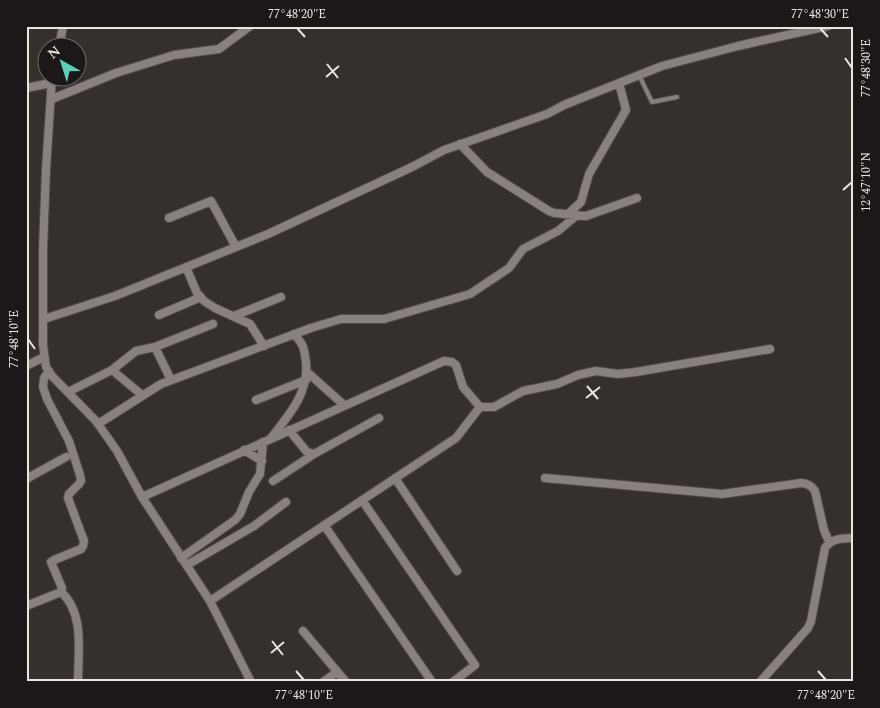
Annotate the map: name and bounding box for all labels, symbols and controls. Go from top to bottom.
text: 77°48'20"E [268,5,326,24]
text: 77°48'30"E [791,5,849,24]
north arrow [38,38,88,88]
text: 77°48'30"E [857,39,876,97]
text: N [43,41,65,64]
text: 12°47'10"N [857,152,876,212]
text: 77°48'10"E [5,310,24,368]
text: 77°48'10"E [275,686,333,705]
text: 77°48'20"E [797,686,855,705]

